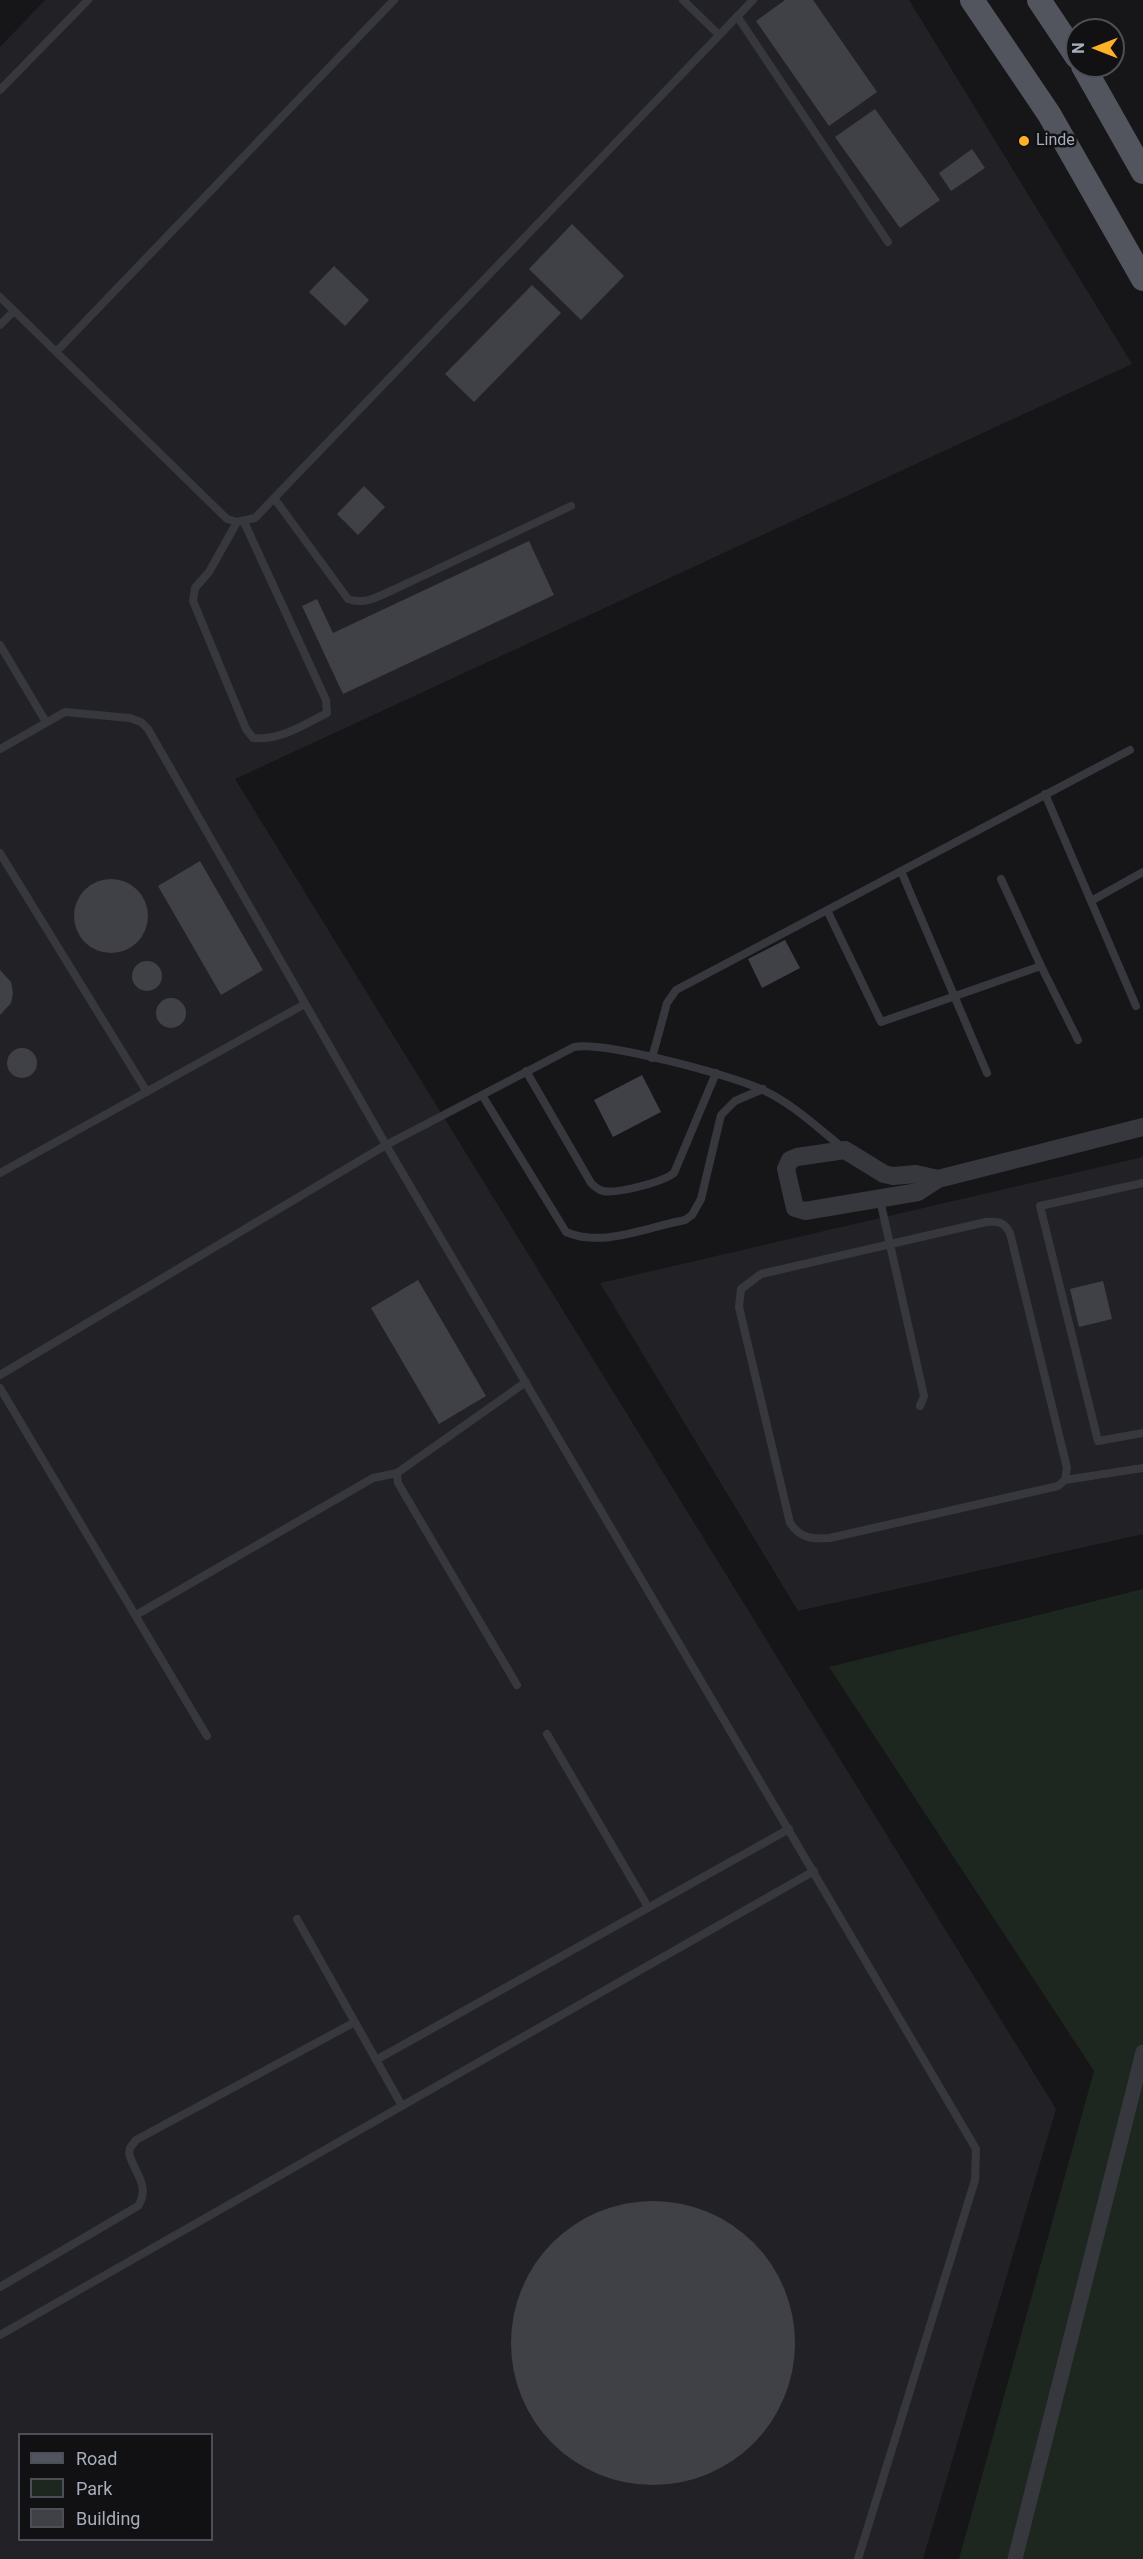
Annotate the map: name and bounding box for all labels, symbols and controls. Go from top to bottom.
north arrow [1065,18,1125,78]
text: N [1069,42,1088,54]
place label: Linde [1036,131,1075,151]
marker: Linde [1017,134,1031,148]
legend [18,2433,213,2541]
text: Road [76,2448,117,2469]
text: Park [76,2478,112,2499]
text: Building [76,2508,140,2529]

